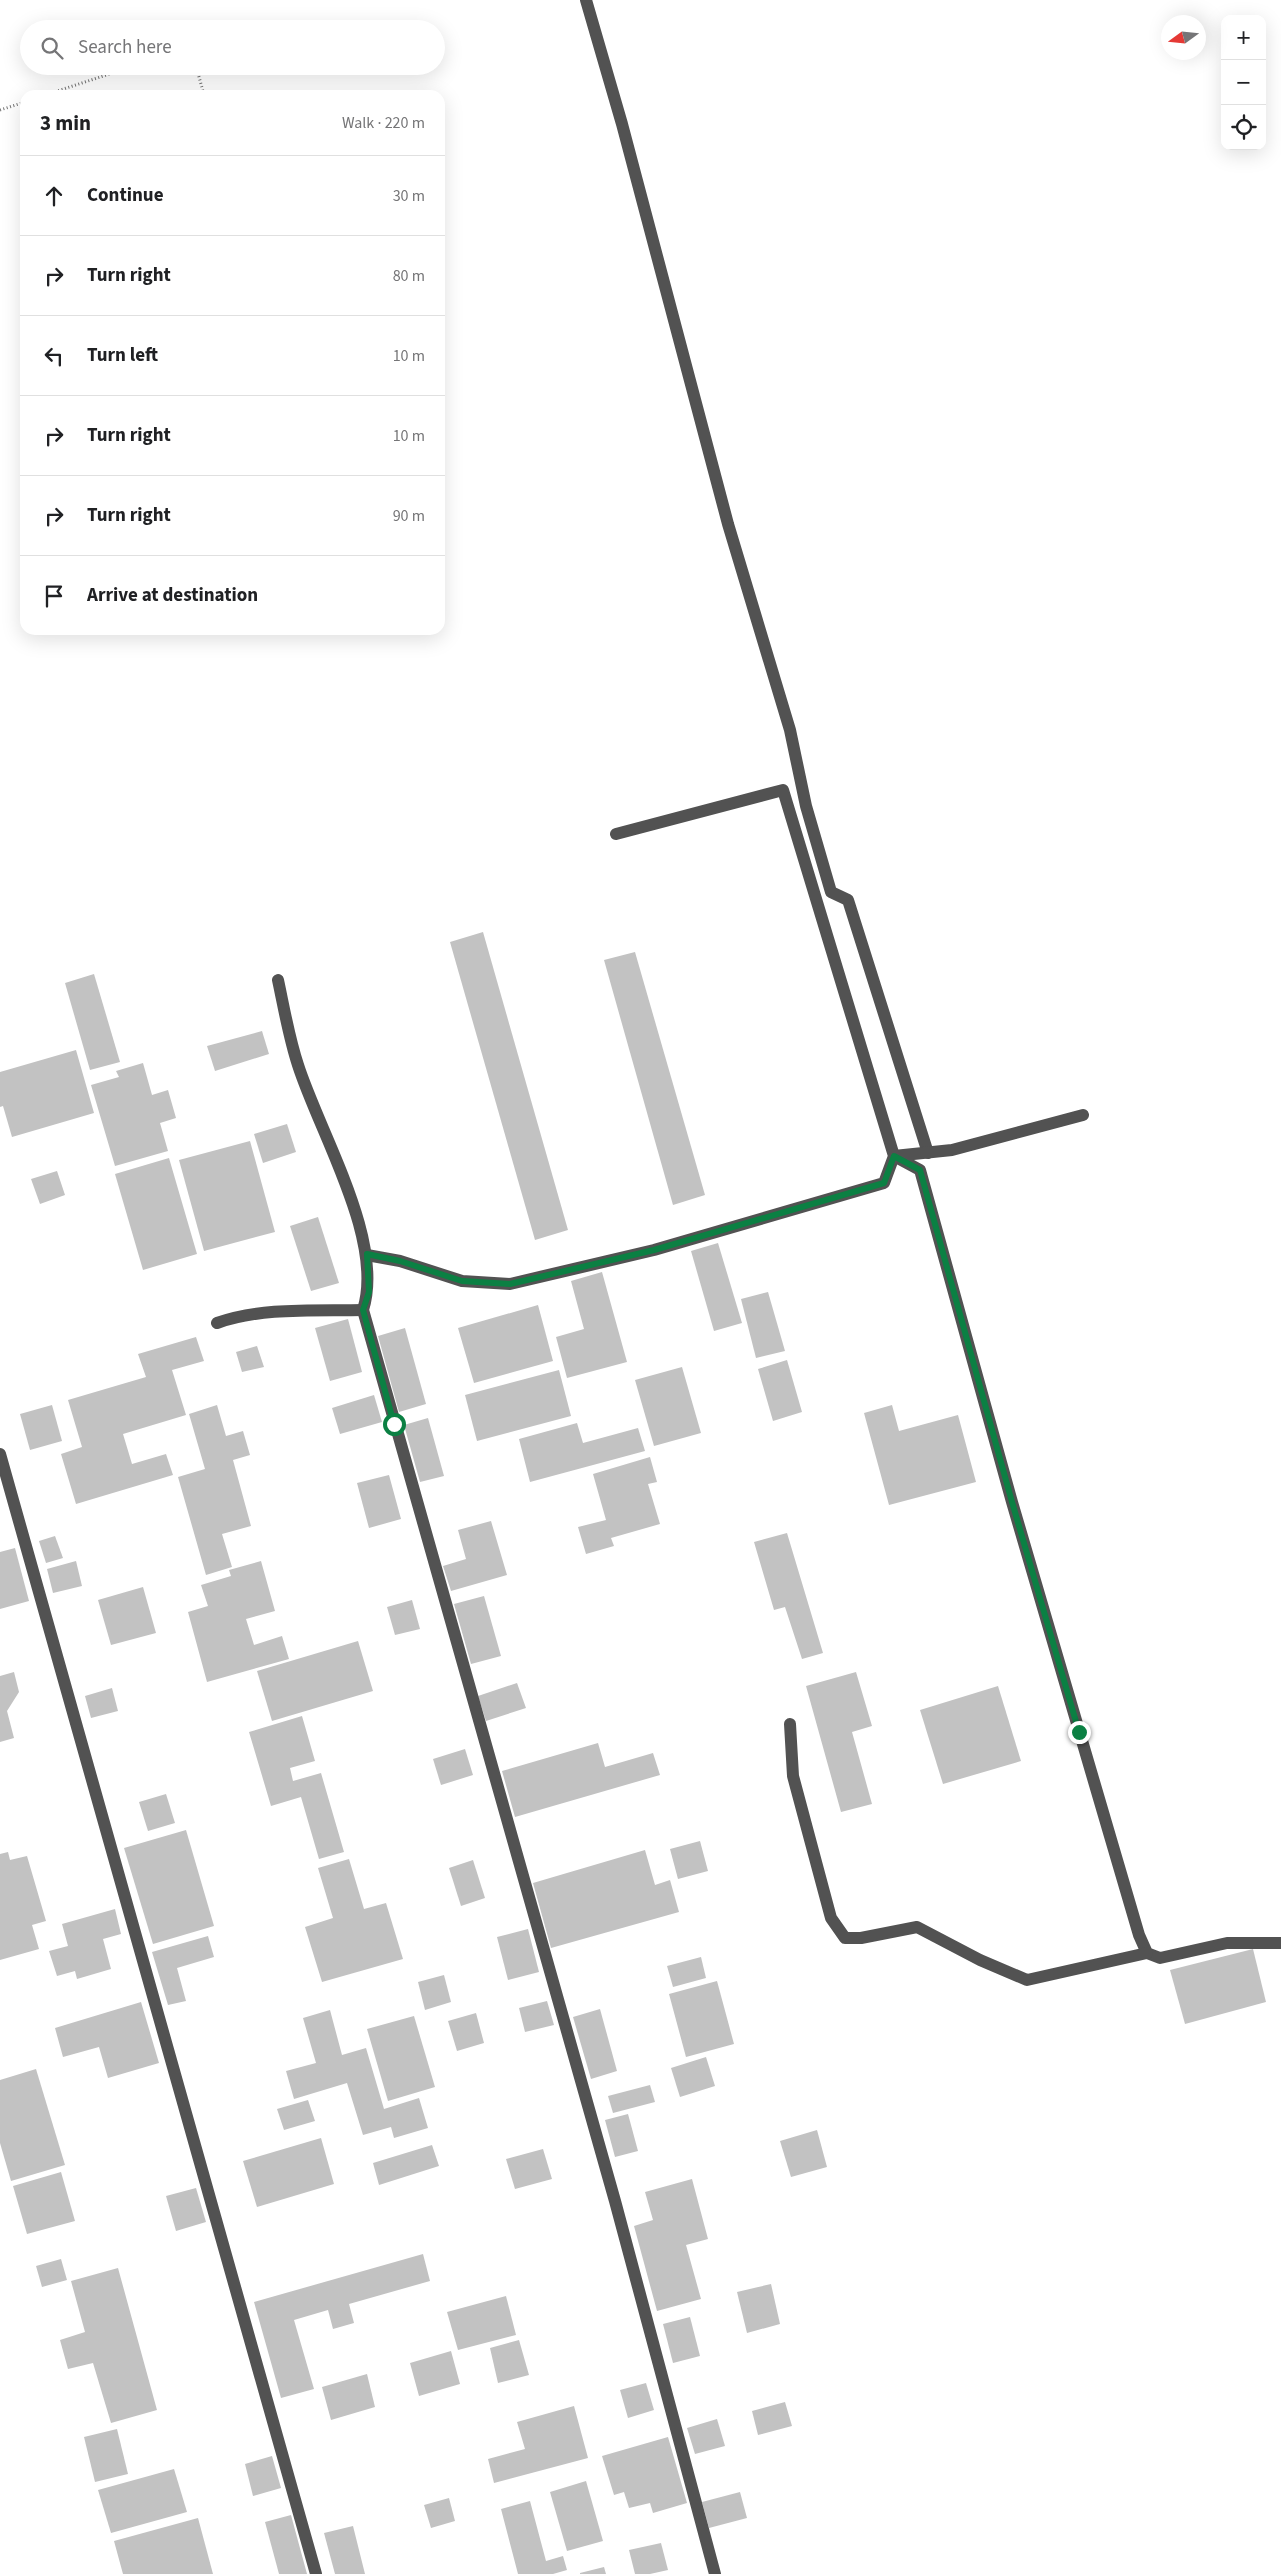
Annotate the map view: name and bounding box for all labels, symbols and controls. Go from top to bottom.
north arrow [1161,15,1206,60]
map controls [1221,15,1266,150]
button: + [1221,15,1266,60]
search box [20,20,445,75]
icon: search [38,34,66,62]
text: Search here [78,34,172,61]
button: − [1221,60,1266,105]
button: locate [1221,105,1266,150]
text: 3 min [40,108,91,138]
text: Walk · 220 m [342,112,425,134]
icon: ahead [40,182,68,210]
text: Continue [87,182,164,209]
text: 30 m [393,185,425,207]
icon: right [40,262,68,290]
text: Turn right [87,262,171,289]
text: 80 m [393,265,425,287]
icon: left [40,342,68,370]
text: Turn left [87,342,158,369]
text: 10 m [393,345,425,367]
icon: right [40,422,68,450]
text: Turn right [87,422,171,449]
text: 10 m [393,425,425,447]
icon: right [40,502,68,530]
text: Turn right [87,502,171,529]
text: 90 m [393,505,425,527]
icon: arrive [40,582,68,610]
text: Arrive at destination [87,582,258,609]
route start [383,1413,406,1436]
route end [1068,1721,1091,1744]

